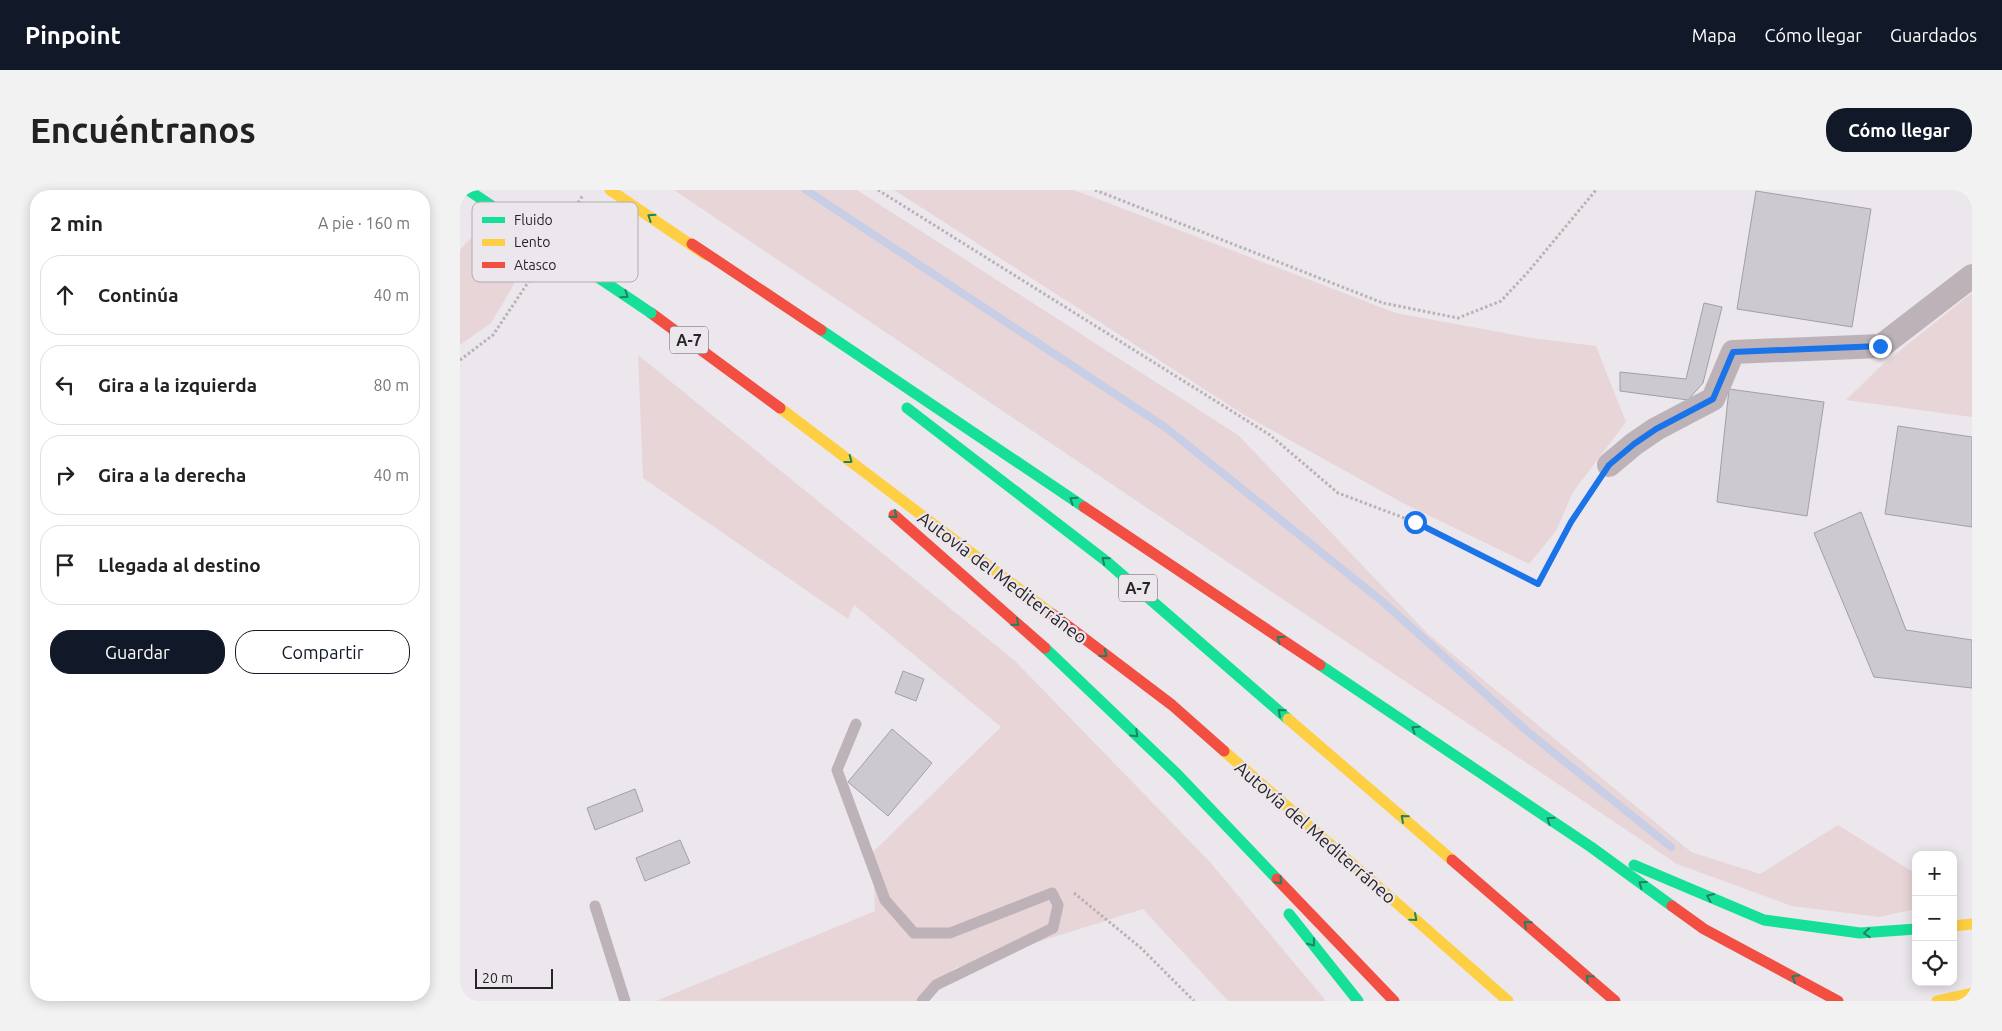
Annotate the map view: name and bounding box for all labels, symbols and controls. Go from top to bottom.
text: Pinpoint [25,22,121,49]
text: Mapa [1692,25,1737,45]
text: Cómo llegar [1765,25,1862,45]
text: Guardados [1890,25,1977,45]
button: Cómo llegar [1826,108,1972,152]
text: Encuéntranos [30,110,256,150]
legend [472,202,638,282]
text: 2 min [50,211,103,235]
text: Fluido [514,212,553,228]
text: A pie · 160 m [318,214,410,232]
one-way arrow [647,214,657,223]
text: Lento [514,234,551,250]
text: Atasco [514,257,557,273]
icon: ahead [51,281,79,309]
text: Continúa [98,284,179,306]
text: 40 m [373,286,409,304]
one-way arrow [619,289,628,299]
road number: A-7 [670,326,708,354]
route end [1869,335,1892,358]
icon: left [51,371,79,399]
text: Gira a la izquierda [98,374,257,396]
text: 80 m [373,376,409,394]
one-way arrow [843,455,852,463]
icon: right [51,461,79,489]
text: Gira a la derecha [98,464,246,486]
text: 40 m [373,466,409,484]
one-way arrow [1069,496,1078,506]
street label: Autovía del Mediterráneo [915,507,1091,647]
one-way arrow [889,510,898,519]
route start [1404,511,1427,534]
icon: arrive [51,551,79,579]
text: Llegada al destino [98,554,261,576]
one-way arrow [1102,558,1111,566]
road number: A-7 [1119,574,1157,602]
one-way arrow [1011,617,1020,626]
button: Guardar [50,630,225,674]
button: Compartir [235,630,410,674]
one-way arrow [1277,636,1286,645]
one-way arrow [1098,648,1107,656]
one-way arrow [1278,709,1287,717]
one-way arrow [1412,726,1421,735]
one-way arrow [1129,728,1138,737]
street label: Autovía del Mediterráneo [1232,757,1400,907]
one-way arrow [1401,815,1410,824]
one-way arrow [1547,817,1556,826]
map controls [1912,851,1957,986]
button: + [1912,851,1957,896]
one-way arrow [1273,875,1282,884]
one-way arrow [1638,881,1648,890]
one-way arrow [1706,893,1715,903]
button: − [1912,896,1957,941]
one-way arrow [1408,912,1417,921]
one-way arrow [1524,921,1533,930]
one-way arrow [1863,927,1871,938]
one-way arrow [1306,937,1315,947]
button: locate [1912,941,1957,986]
scale bar [475,966,552,989]
text: 20 m [482,970,513,986]
one-way arrow [1791,974,1800,984]
one-way arrow [1586,975,1595,984]

